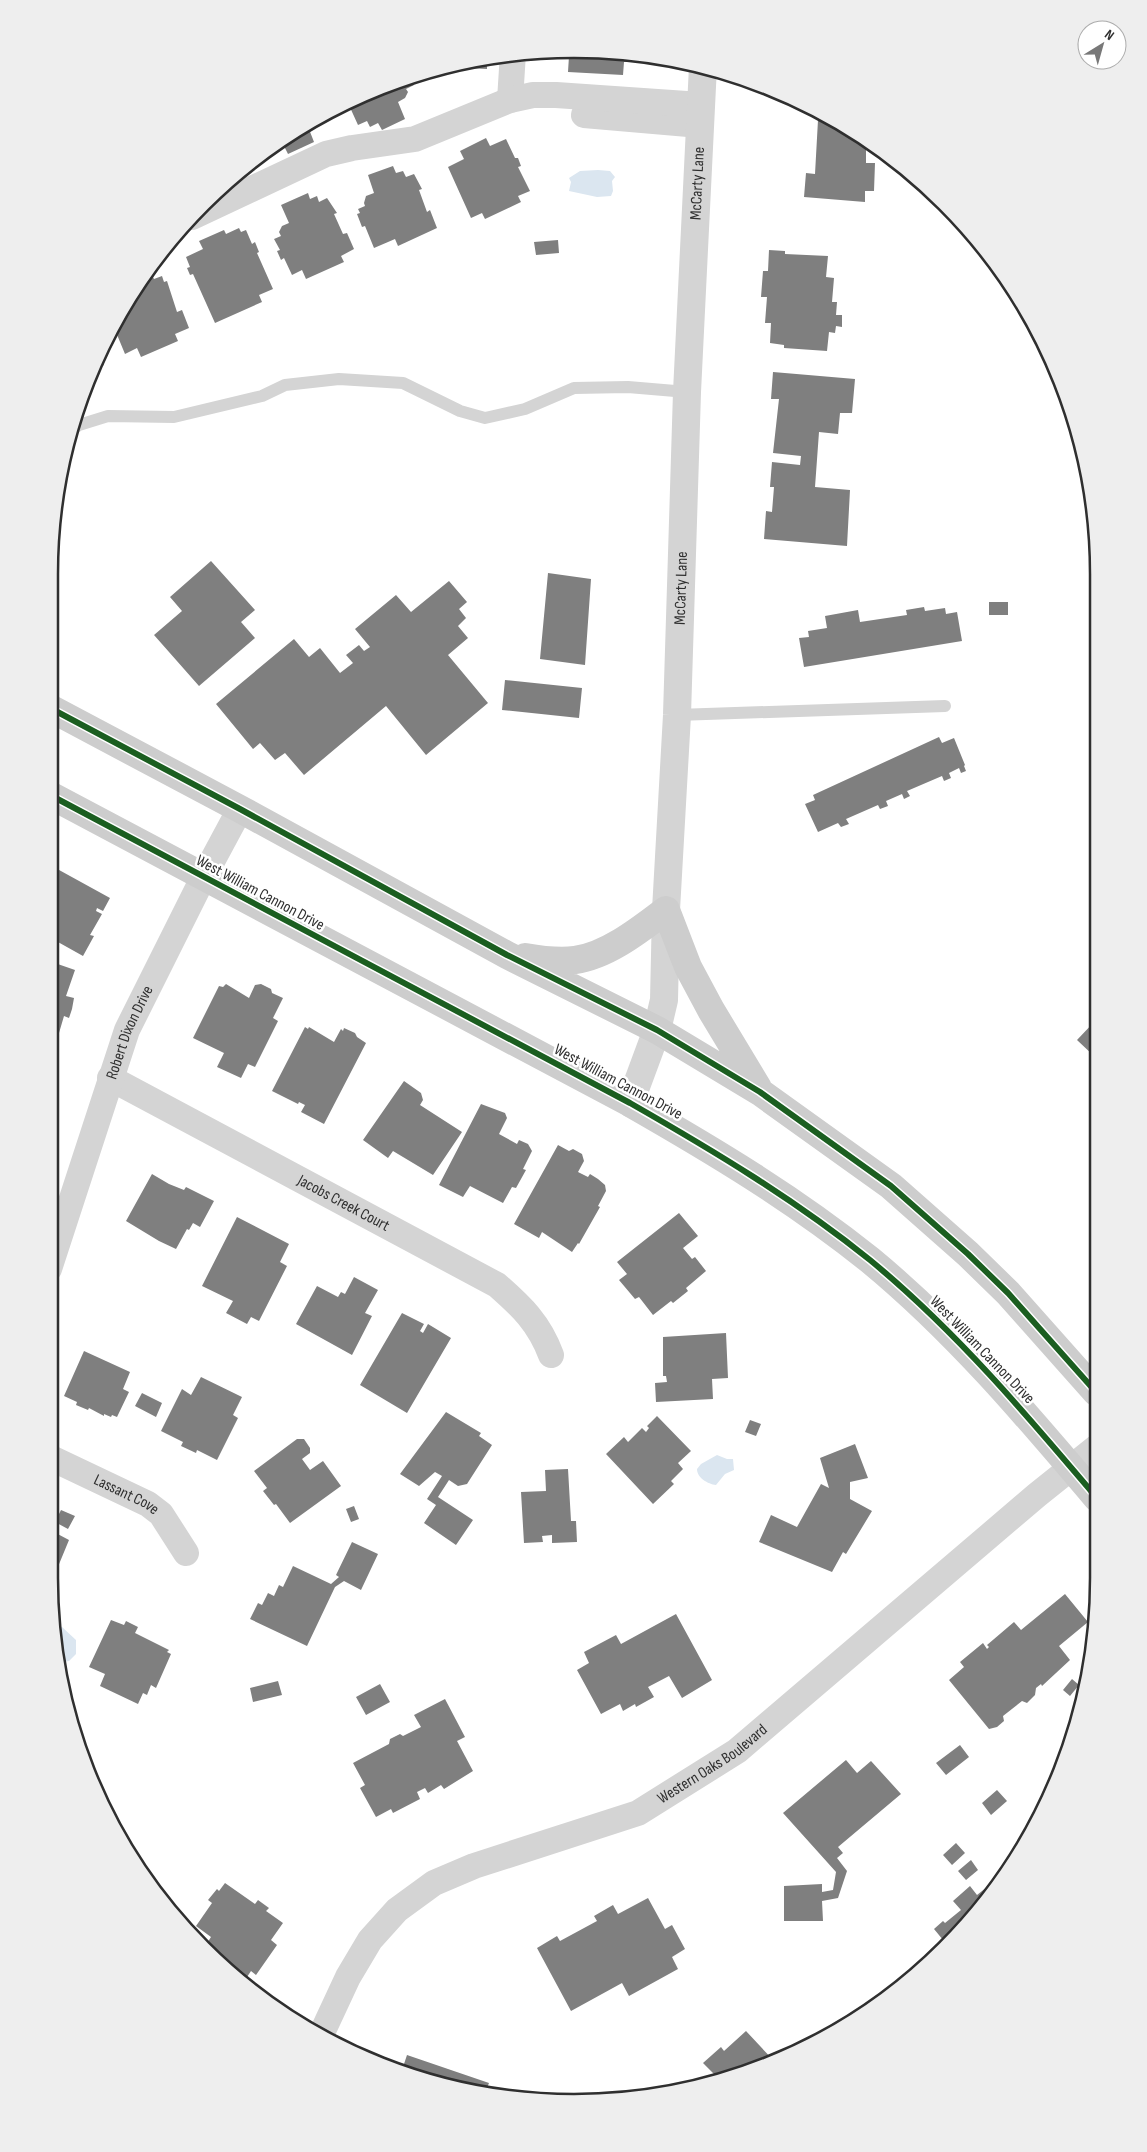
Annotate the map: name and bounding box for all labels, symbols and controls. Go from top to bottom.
north arrow [1077,20,1127,70]
text: N [1101,26,1118,44]
street label: McCarty Lane [686,146,709,221]
street label: McCarty Lane [670,551,692,625]
street label: West William Cannon Drive [193,851,327,935]
street label: Robert Dixon Drive [102,982,157,1082]
street label: West William Cannon Drive [551,1040,685,1124]
street label: Jacobs Creek Court [294,1170,393,1235]
street label: West William Cannon Drive [926,1292,1038,1408]
street label: Lassant Cove [91,1470,163,1519]
street label: Western Oaks Boulevard [654,1720,771,1808]

